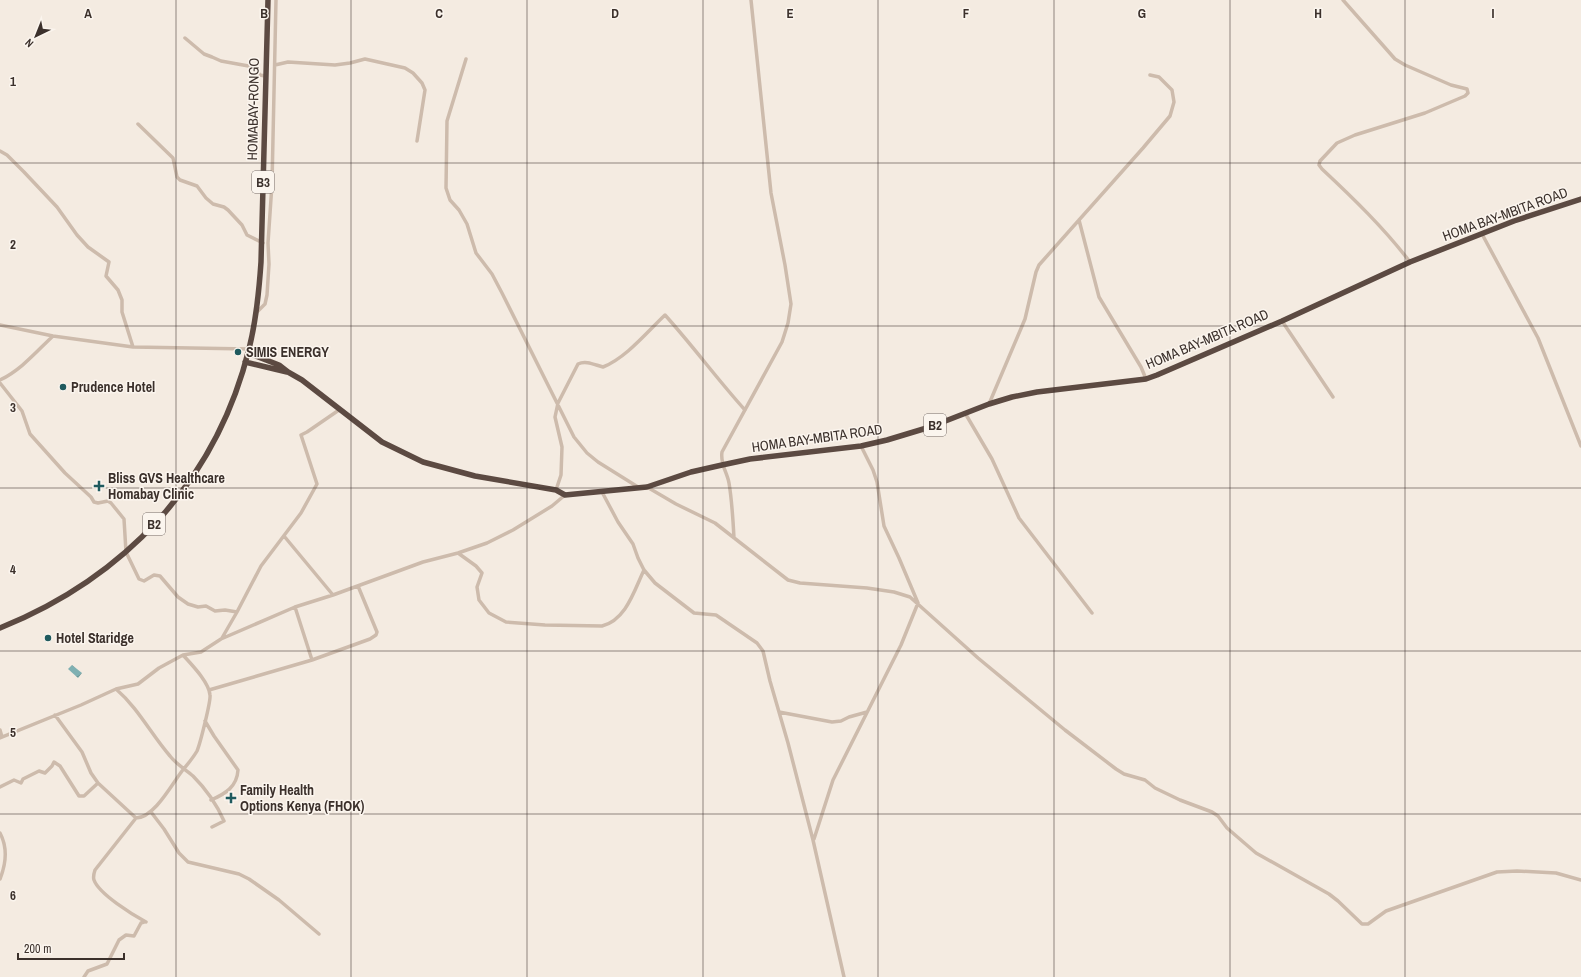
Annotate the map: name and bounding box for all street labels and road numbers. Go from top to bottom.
street label: HOMABAY-RONGO [243,57,263,161]
road number: B3 [252,171,274,193]
street label: HOMA BAY-MBITA ROAD [1440,183,1570,245]
street label: HOMA BAY-MBITA ROAD [1143,305,1271,373]
road number: B2 [924,414,946,436]
street label: HOMA BAY-MBITA ROAD [750,420,884,456]
road number: B2 [143,513,165,535]

